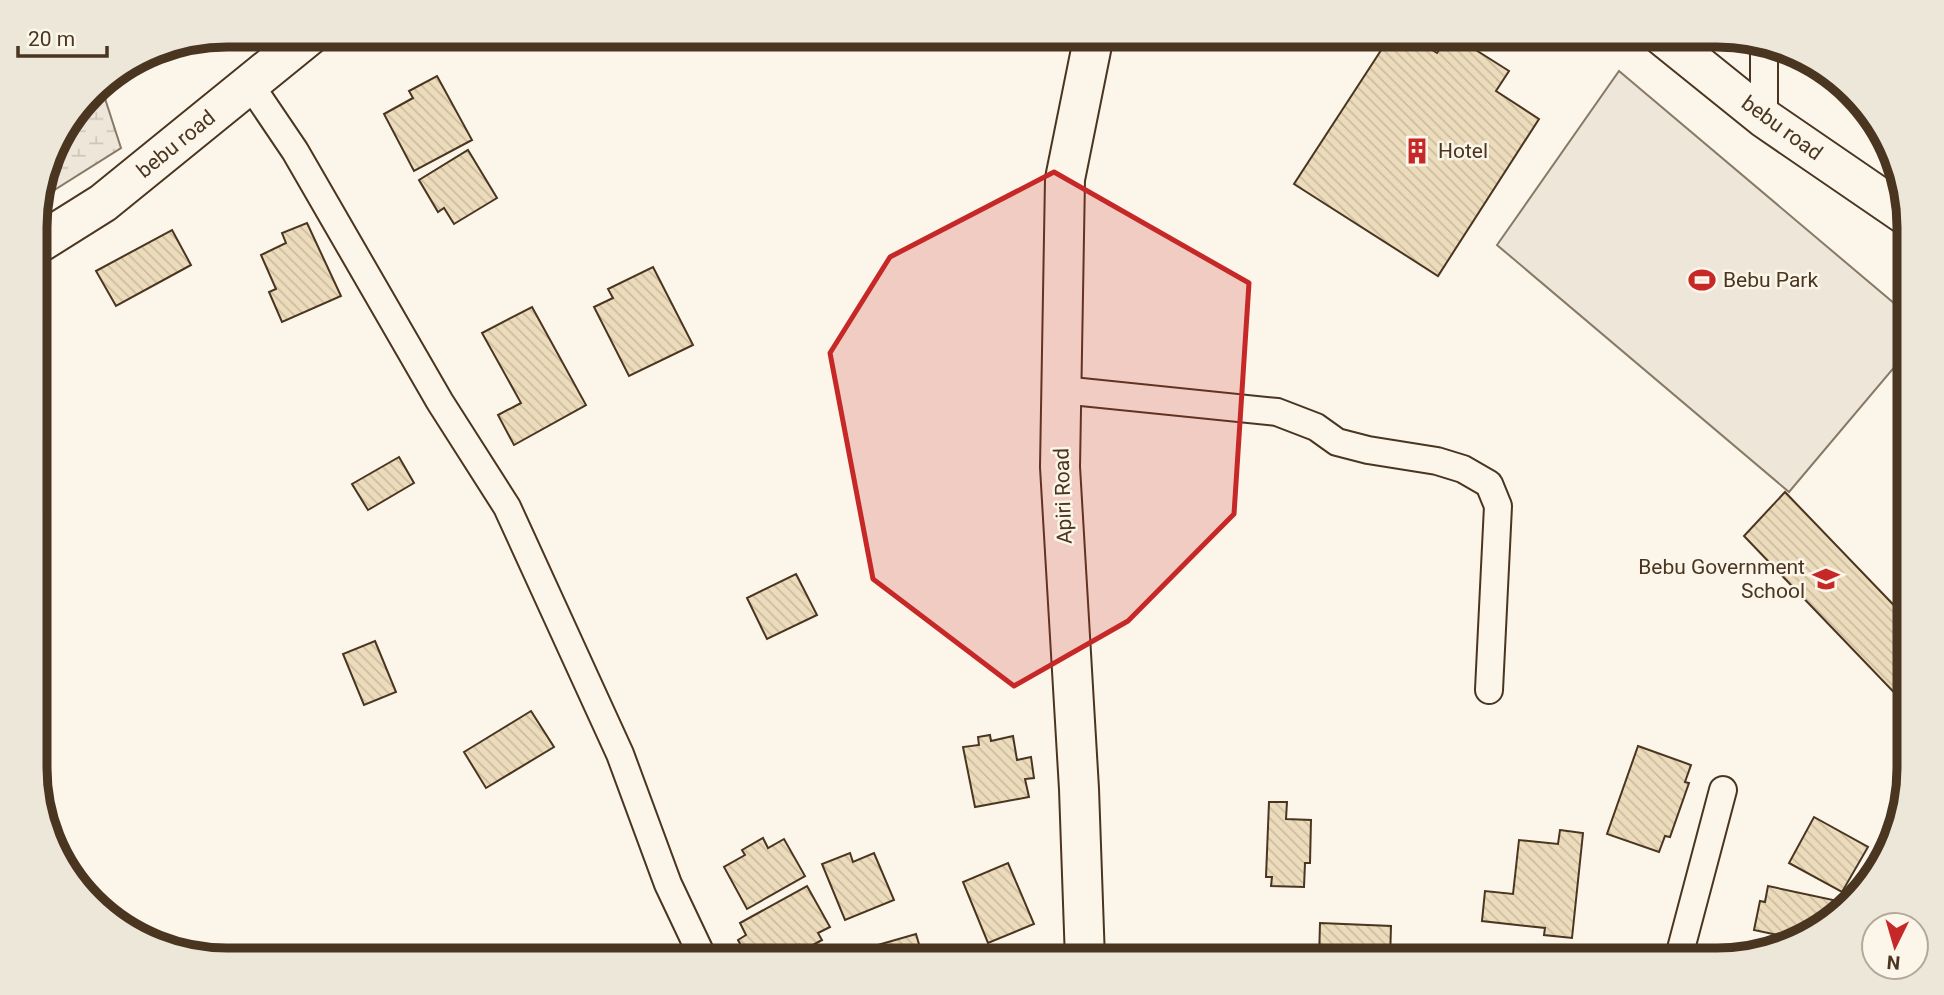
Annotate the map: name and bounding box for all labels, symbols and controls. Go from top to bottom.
scale bar [18,14,107,58]
text: 20 m [28,27,75,51]
street label: bebu road [1737,91,1827,165]
street label: bebu road [132,105,220,183]
building icon: Hotel [1402,136,1432,166]
place label: Hotel [1438,139,1488,163]
sports icon: Bebu Park [1687,265,1717,295]
place label: Bebu Park [1723,268,1818,292]
street label: Apiri Road [1049,448,1077,544]
place label: Bebu Government School [1638,555,1805,603]
school or university icon: Bebu Government School [1811,564,1841,594]
north arrow [1860,911,1930,981]
text: N [1886,950,1901,974]

